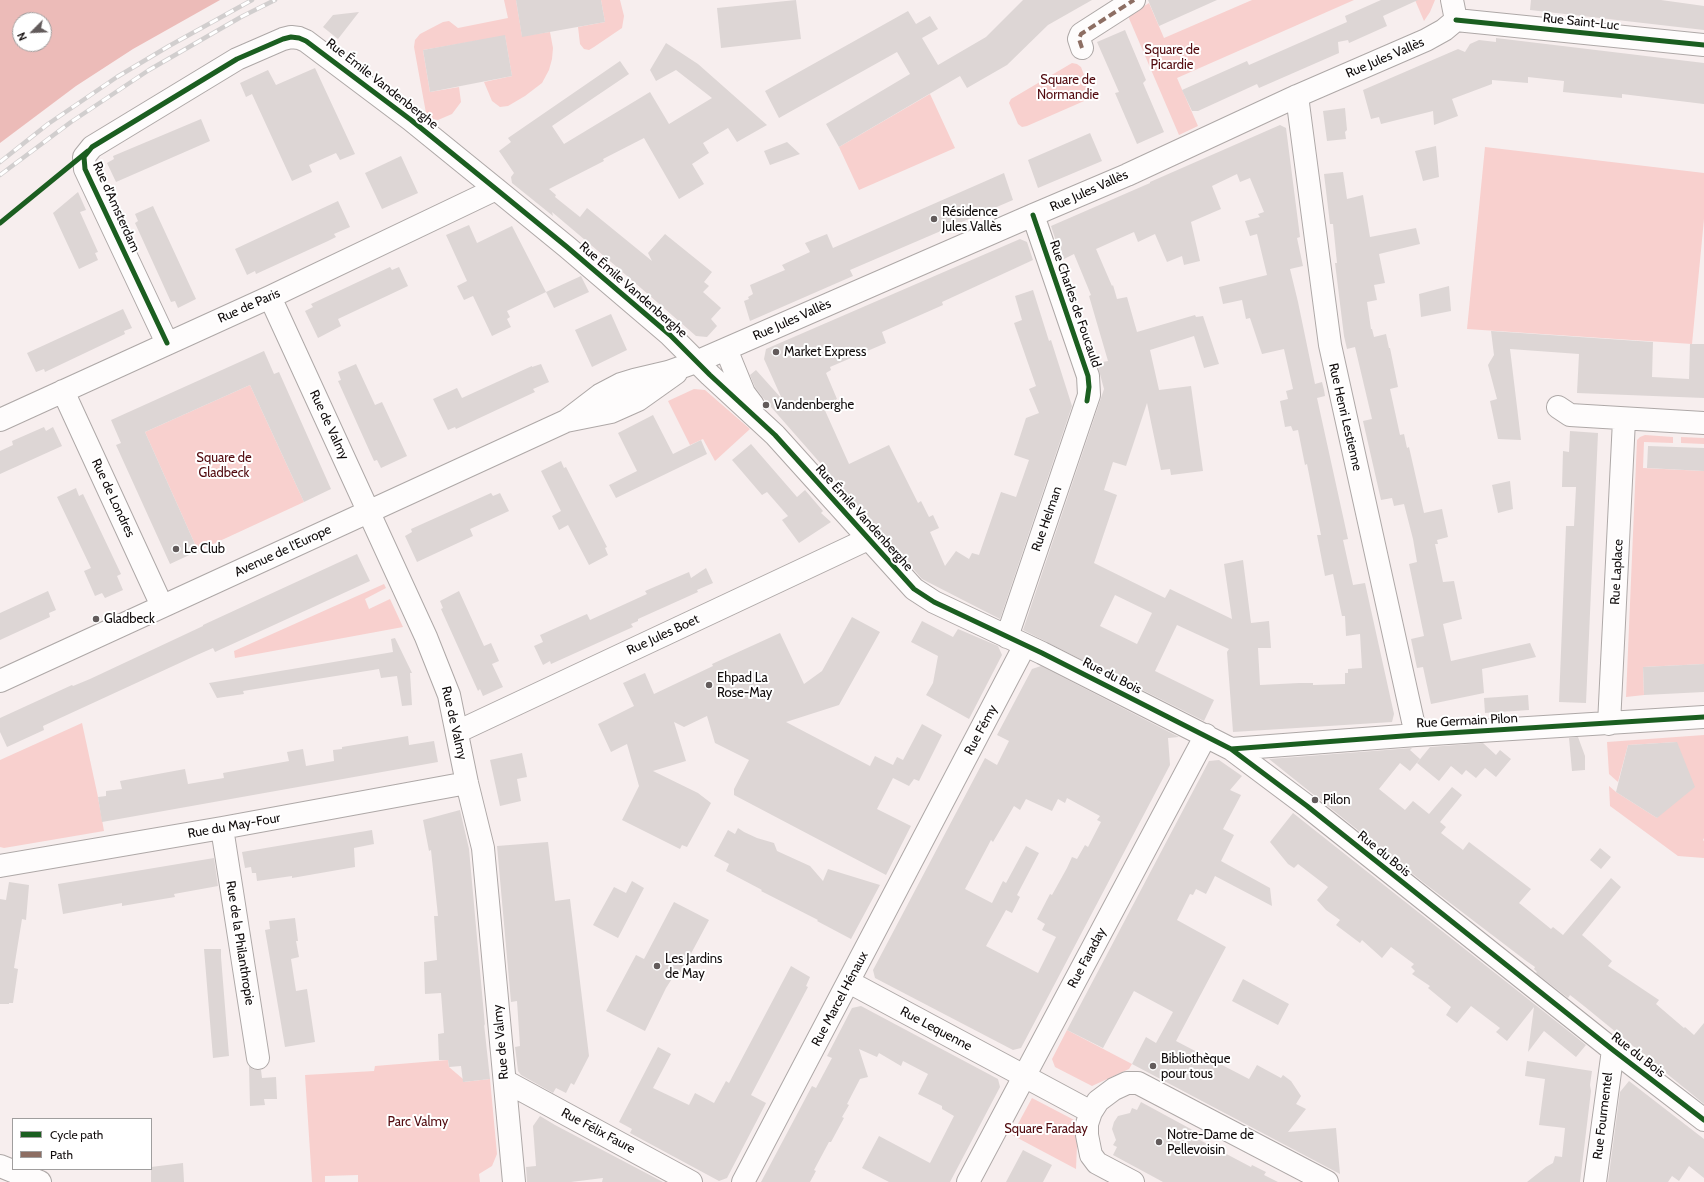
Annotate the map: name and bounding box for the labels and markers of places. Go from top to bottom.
place label: Résidence Jules Vallès [942,204,1002,235]
marker: Résidence Jules Vallès [929,214,939,224]
place label: Market Express [784,344,866,360]
marker: Market Express [771,347,781,357]
place label: Vandenberghe [774,397,854,413]
marker: Vandenberghe [761,400,771,410]
place label: Le Club [184,541,225,557]
marker: Le Club [171,544,181,554]
place label: Gladbeck [104,611,155,627]
marker: Gladbeck [91,614,101,624]
place label: Ehpad La Rose-May [717,670,772,701]
marker: Ehpad La Rose-May [704,680,714,690]
place label: Pilon [1323,792,1351,808]
marker: Pilon [1310,795,1320,805]
place label: Les Jardins de May [665,951,722,982]
marker: Les Jardins de May [652,961,662,971]
place label: Bibliothèque pour tous [1161,1051,1230,1082]
marker: Bibliothèque pour tous [1148,1061,1158,1071]
place label: Notre-Dame de Pellevoisin [1167,1127,1254,1158]
marker: Notre-Dame de Pellevoisin [1154,1137,1164,1147]

